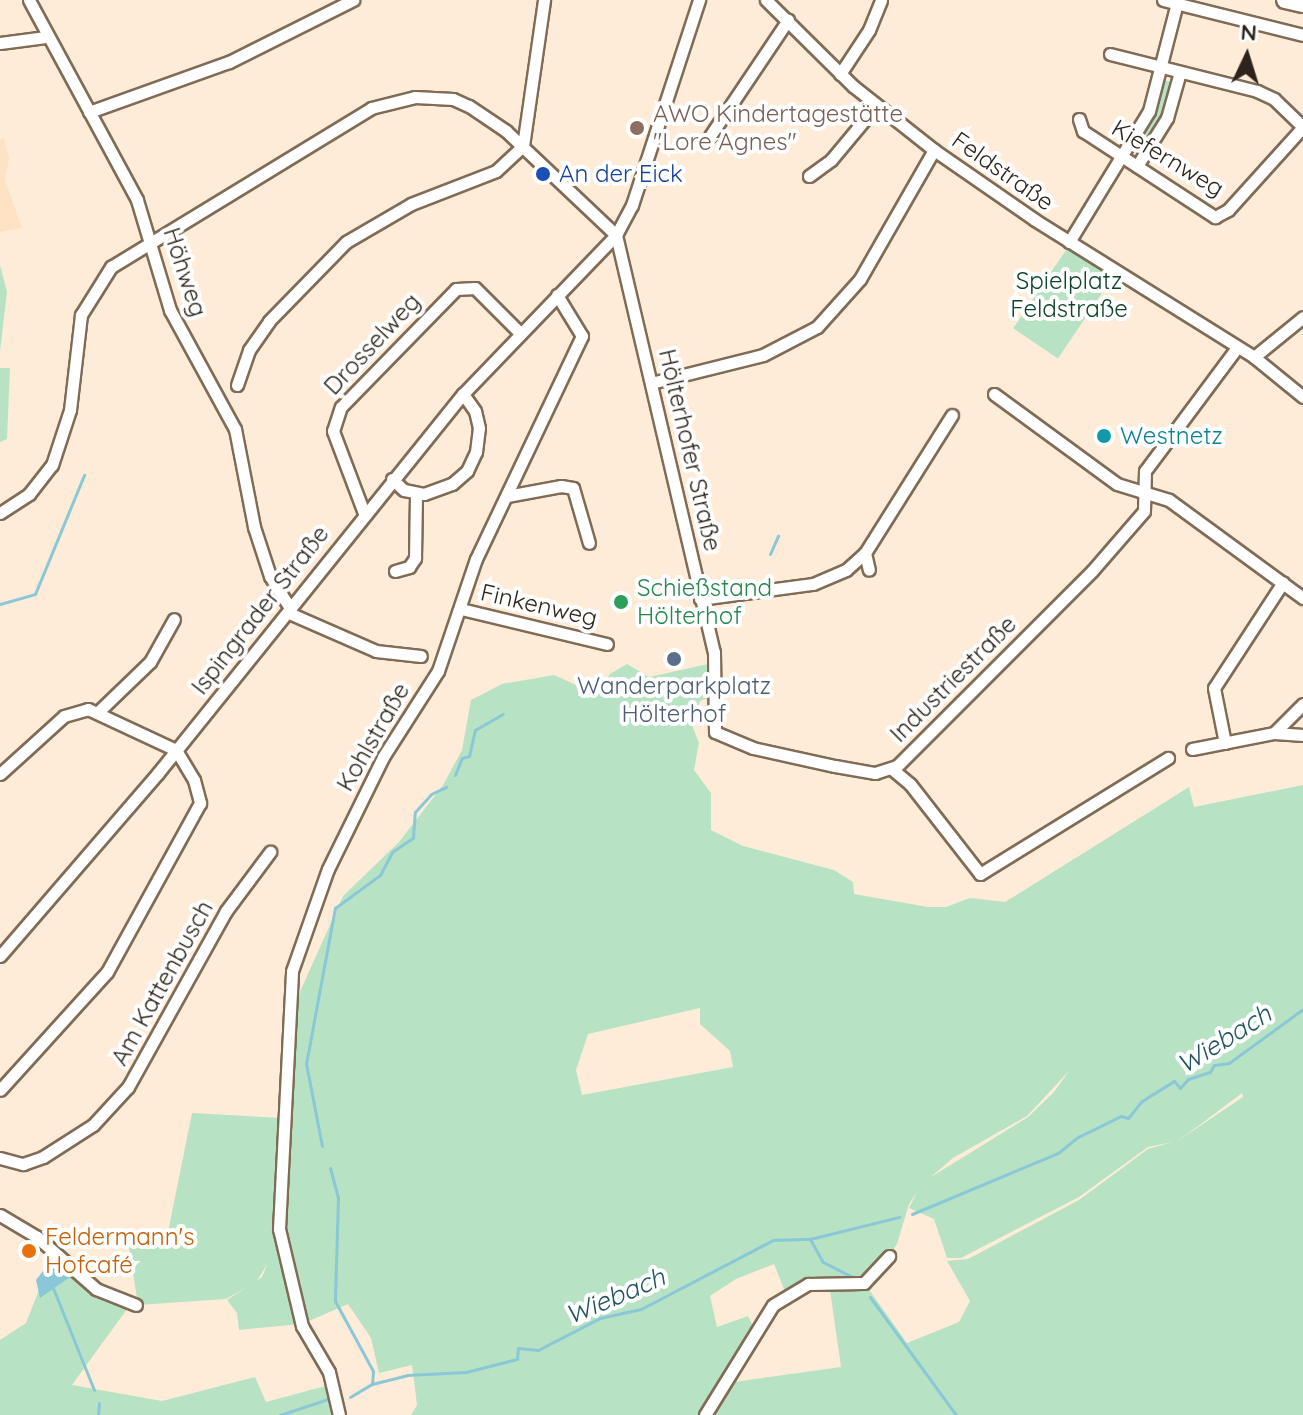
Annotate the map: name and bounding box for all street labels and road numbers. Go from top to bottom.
street label: Kiefernweg [1107,113,1229,203]
street label: Feldstraße [947,125,1059,217]
street label: Höhweg [157,224,213,320]
street label: Drosselweg [318,287,426,401]
street label: Hölterhofer Straße [653,346,727,554]
street label: Ispingrader Straße [185,520,335,700]
street label: Finkenweg [478,578,600,632]
street label: Industriestraße [884,610,1022,748]
street label: Kohlstraße [330,678,416,796]
street label: Am Kattenbusch [105,896,219,1070]

